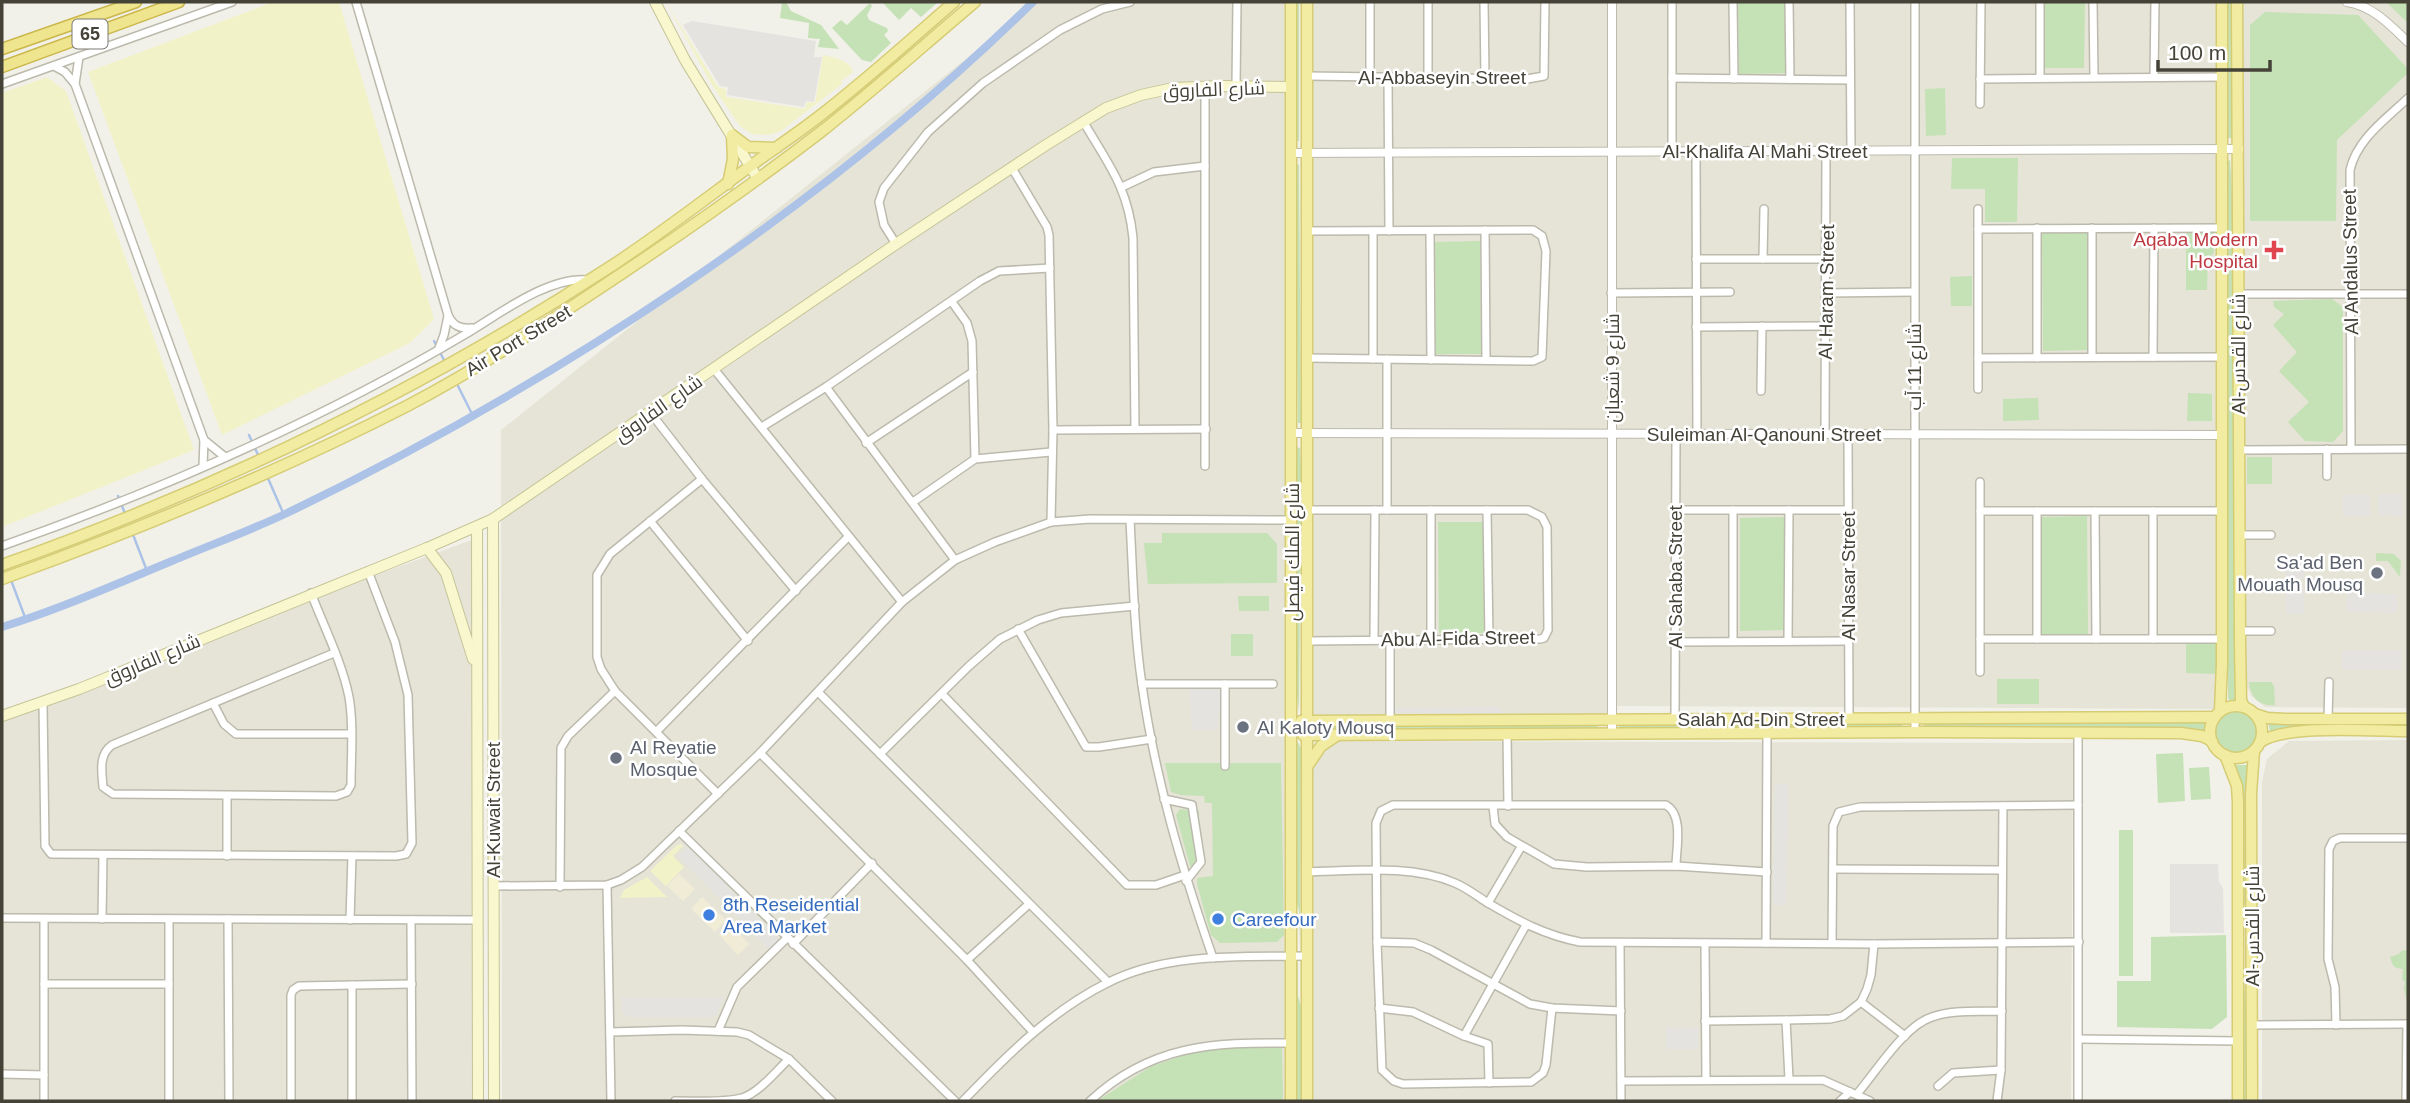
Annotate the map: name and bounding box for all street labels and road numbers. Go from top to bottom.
road number: 65 [72,19,108,48]
street label: Al-Abbaseyin Street [1358,67,1527,88]
street label: شارع الفاروق [1163,77,1265,105]
street label: Al-Khalifa Al Mahi Street [1663,141,1868,162]
street label: Al Andalus Street [2339,188,2362,335]
street label: Al Haram Street [1815,224,1838,360]
street label: Al-شارع القدس [2228,294,2252,414]
street label: Air Port Street [462,300,575,380]
street label: شارع 9 شعبان [1602,313,1626,423]
street label: شارع 11 آب [1904,323,1928,411]
street label: شارع الفاروق [611,371,708,449]
street label: Suleiman Al-Qanouni Street [1647,424,1882,445]
street label: شارع الملك فيصل [1282,483,1306,621]
street label: Al Sahaba Street [1665,504,1686,649]
street label: Al Nasar Street [1838,511,1859,640]
street label: Abu Al-Fida Street [1381,627,1536,650]
street label: شارع الفاروق [101,630,204,692]
street label: Salah Ad-Din Street [1678,709,1845,730]
street label: Al-Kuwait Street [483,741,504,878]
street label: Al-شارع القدس [2242,866,2266,986]

